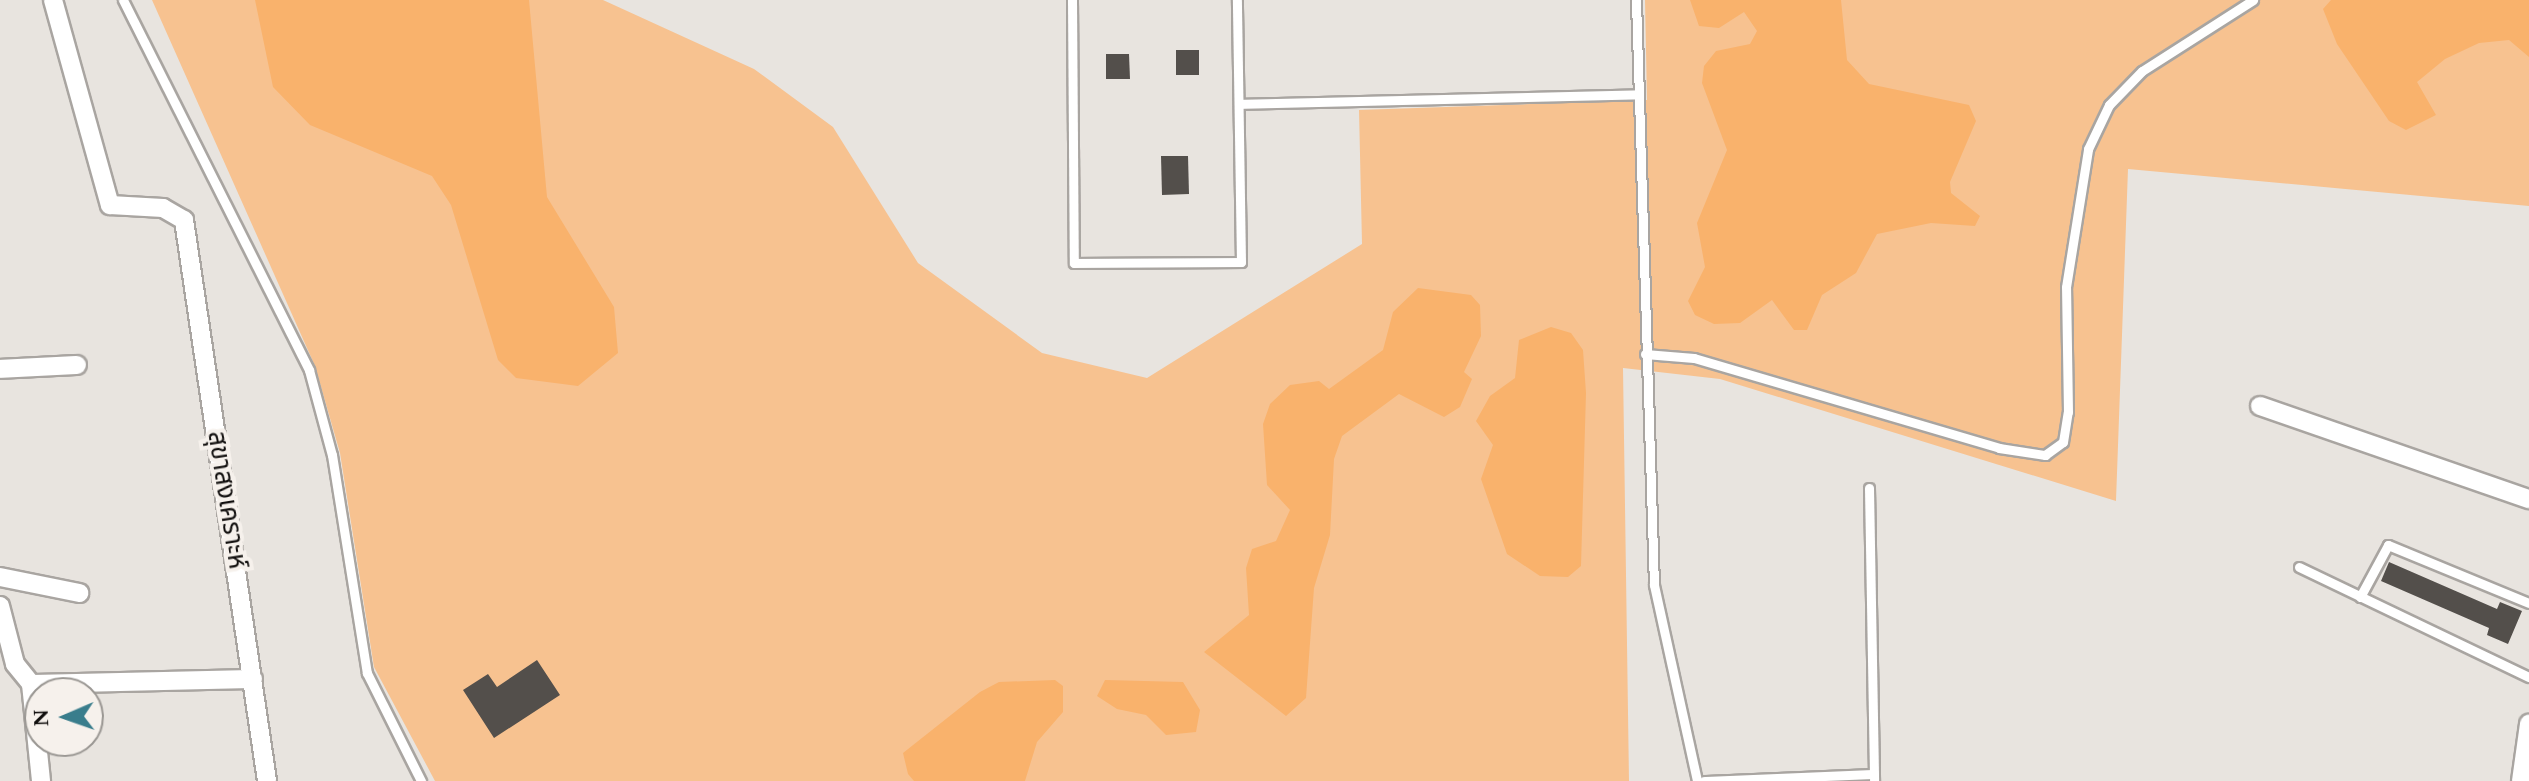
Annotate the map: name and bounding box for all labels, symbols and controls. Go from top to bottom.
street label: สุขาสงเคราะห์ [200,429,252,571]
north arrow [24,677,104,757]
text: N [25,708,58,727]

